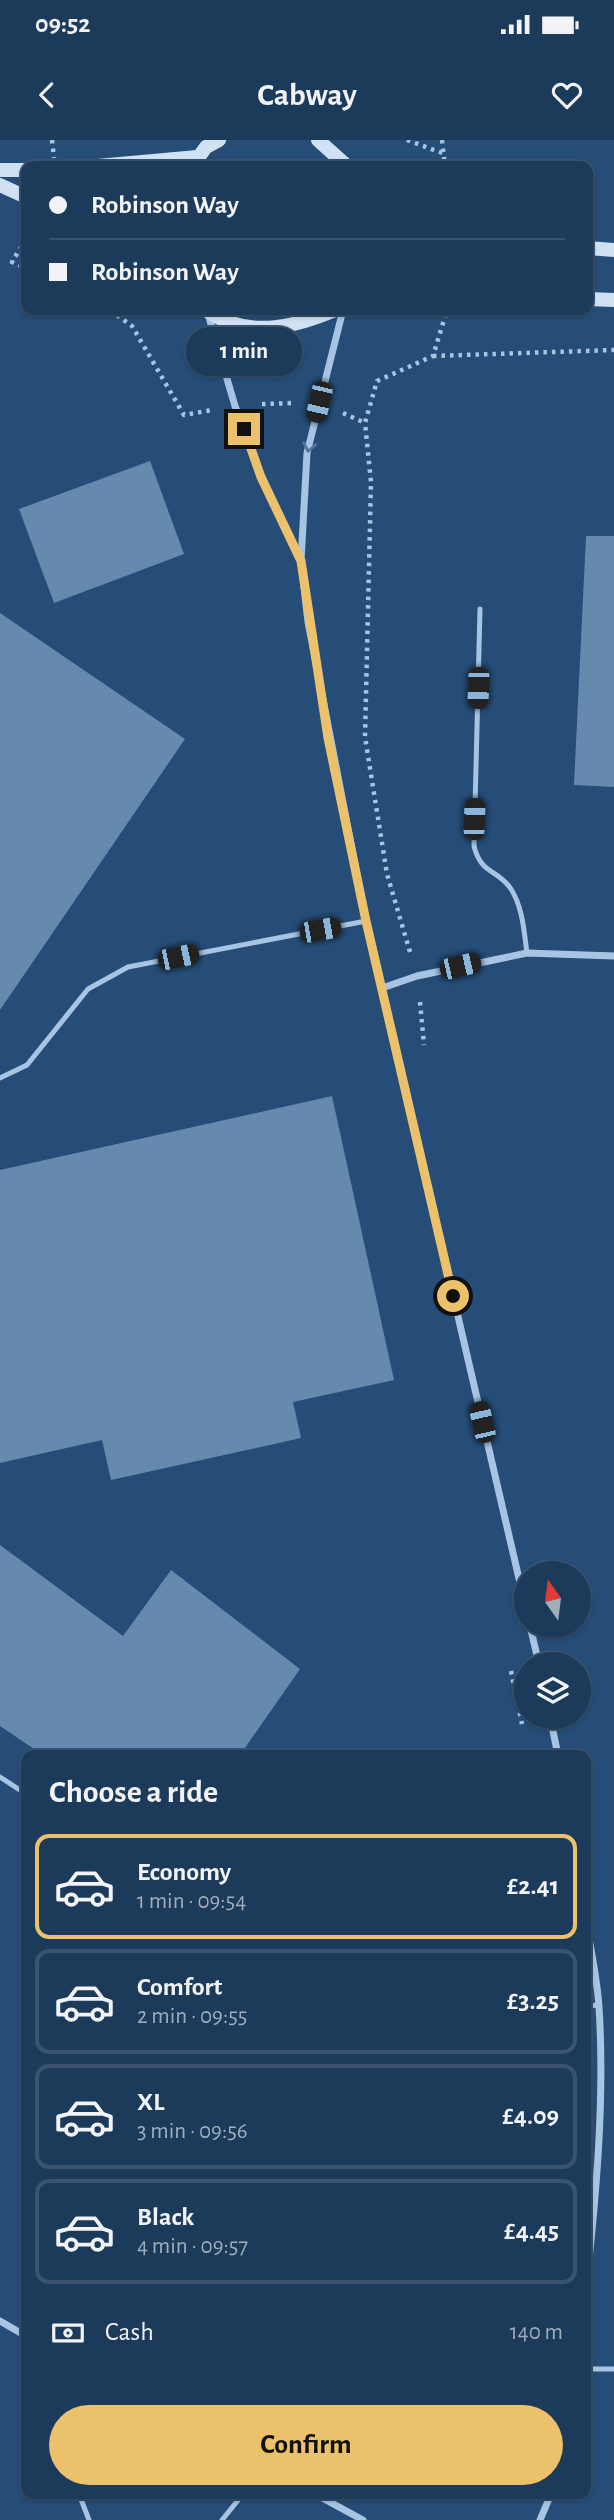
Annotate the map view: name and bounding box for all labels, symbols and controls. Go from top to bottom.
text: 09:52 [35,11,91,37]
icon: back [28,76,66,114]
icon: heart [548,76,586,114]
text: Cabway [257,79,357,111]
text: Robinson Way [91,192,239,218]
text: Robinson Way [91,259,239,285]
callout: 1 min [186,328,302,376]
text: 1 min [220,340,268,363]
car [305,379,334,425]
route end [228,413,260,445]
one-way arrow [302,441,317,453]
car [467,667,490,709]
car [463,798,486,840]
car [298,916,343,944]
car [156,942,201,972]
car [438,951,483,981]
route start [437,1280,469,1312]
car [468,1399,497,1445]
north arrow [514,1561,592,1638]
map controls [514,1561,591,1729]
button: layers [514,1652,591,1729]
text: Choose a ride [49,1776,218,1808]
icon: car [53,1855,116,1918]
text: Economy [137,1859,231,1885]
text: £2.41 [507,1873,559,1899]
text: 1 min · 09:54 [137,1890,246,1913]
icon: car [53,1970,116,2033]
text: Comfort [137,1974,222,2000]
text: £3.25 [507,1988,559,2014]
text: 2 min · 09:55 [137,2005,247,2028]
icon: car [53,2085,116,2148]
text: XL [137,2089,164,2115]
text: £4.09 [502,2103,559,2129]
text: 3 min · 09:56 [137,2120,248,2143]
icon: car [53,2200,116,2263]
text: Black [137,2204,194,2230]
text: £4.45 [504,2218,559,2244]
text: 4 min · 09:57 [137,2235,248,2258]
icon: cash [49,2314,87,2352]
text: Cash [105,2319,154,2345]
text: 140 m [510,2321,563,2344]
button: Confirm [49,2405,563,2485]

